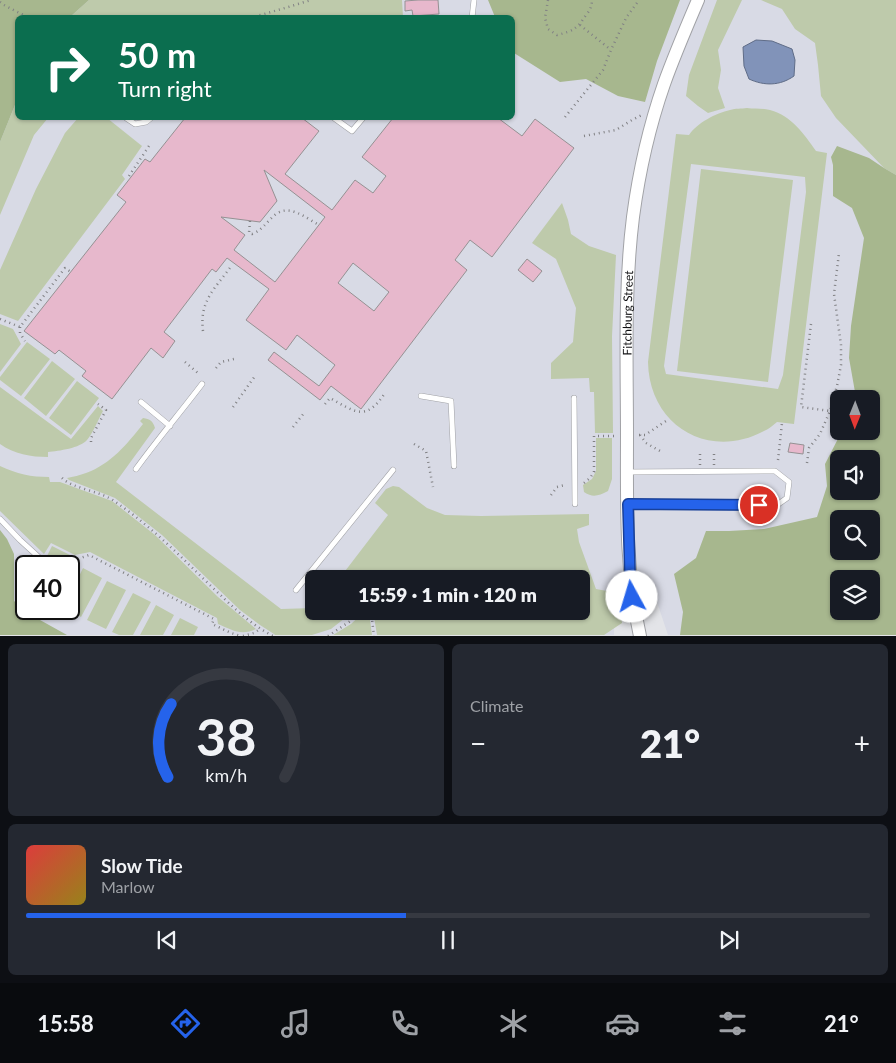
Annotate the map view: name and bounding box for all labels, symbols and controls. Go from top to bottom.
text: 50 m [118,33,196,75]
icon: right [35,35,100,100]
text: Turn right [118,75,212,102]
street label: Fitchburg Street [619,269,636,355]
north arrow [830,390,880,440]
map controls [830,390,880,620]
button: sound [830,450,880,500]
pin [738,484,780,526]
icon: arrive [745,491,773,519]
button: search [830,510,880,560]
speed limit sign: 40 [15,555,80,620]
position arrow [605,570,657,622]
button: layers [830,570,880,620]
text: 15:59 · 1 min · 120 m [358,583,537,606]
text: Climate [470,696,523,715]
text: 38 [196,705,256,767]
text: 21° [640,720,700,766]
text: − [470,726,486,760]
text: + [854,726,870,760]
text: km/h [205,764,247,786]
text: Slow Tide [101,854,183,877]
text: Marlow [101,877,155,896]
icon: previous [153,926,181,954]
icon: pause [434,926,462,954]
icon: next [715,926,743,954]
icon: directions [168,1006,203,1041]
icon: music [278,1006,313,1041]
icon: phone [387,1006,422,1041]
icon: climate [496,1006,531,1041]
icon: car [605,1006,640,1041]
icon: filters [715,1006,750,1041]
text: 15:58 [37,1010,94,1037]
text: 21° [824,1010,859,1037]

